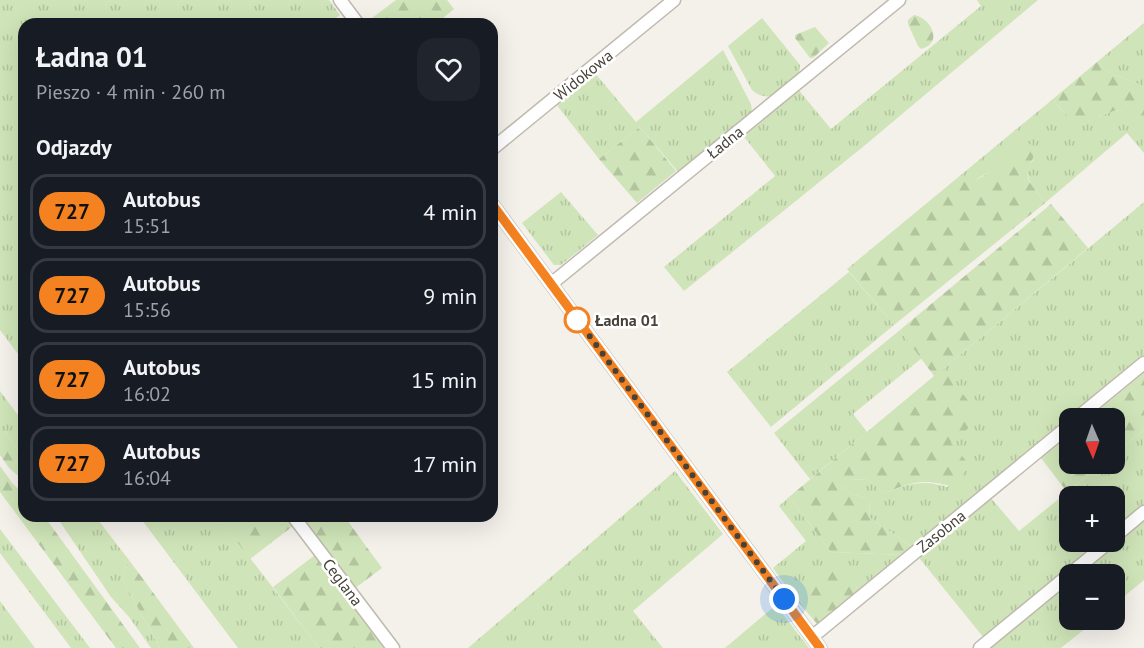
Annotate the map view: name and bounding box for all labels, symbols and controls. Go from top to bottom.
text: Ładna 01 [36,38,148,75]
button: heart [417,38,480,101]
street label: Widokowa [549,45,617,105]
text: Pieszo · 4 min · 260 m [36,79,226,105]
street label: Ładna [703,121,747,163]
text: Odjazdy [36,133,112,161]
text: Autobus [123,185,200,213]
text: 727 [54,198,90,225]
text: 4 min [423,198,477,226]
text: 15:51 [123,213,171,239]
text: Autobus [123,269,200,297]
text: 727 [54,282,90,309]
text: 9 min [423,282,477,310]
text: 15:56 [123,297,171,323]
marker: Ładna 01 [564,307,590,333]
place label: Ładna 01 [595,310,659,330]
text: Autobus [123,353,200,381]
text: 727 [54,366,90,393]
text: 15 min [411,366,477,394]
text: 16:02 [123,381,171,407]
north arrow [1059,408,1125,474]
map controls [1059,408,1125,630]
text: Autobus [123,437,200,465]
text: 727 [54,450,90,477]
text: 17 min [413,450,477,478]
text: 16:04 [123,465,171,491]
button: + [1059,486,1125,552]
street label: Zasobna [913,505,969,557]
street label: Ceglana [319,554,367,610]
button: − [1059,564,1125,630]
your location [769,584,799,614]

